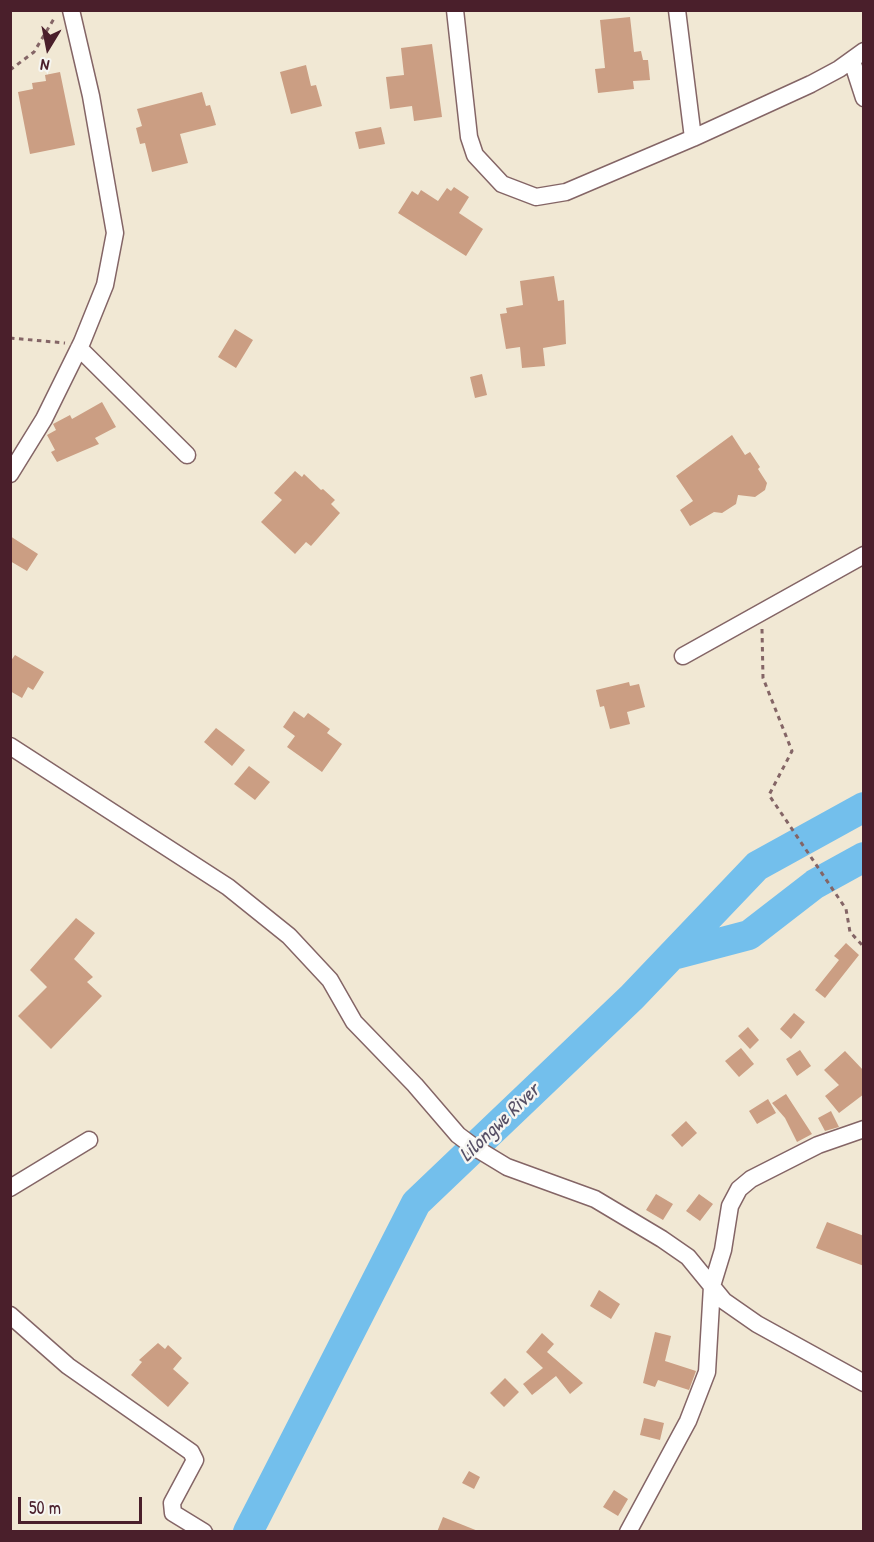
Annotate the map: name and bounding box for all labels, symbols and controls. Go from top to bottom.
north arrow [18,18,78,78]
text: N [39,54,51,77]
water label: Lilongwe River [455,1079,545,1167]
scale bar [21,1485,146,1523]
text: 50 m [29,1495,61,1520]

